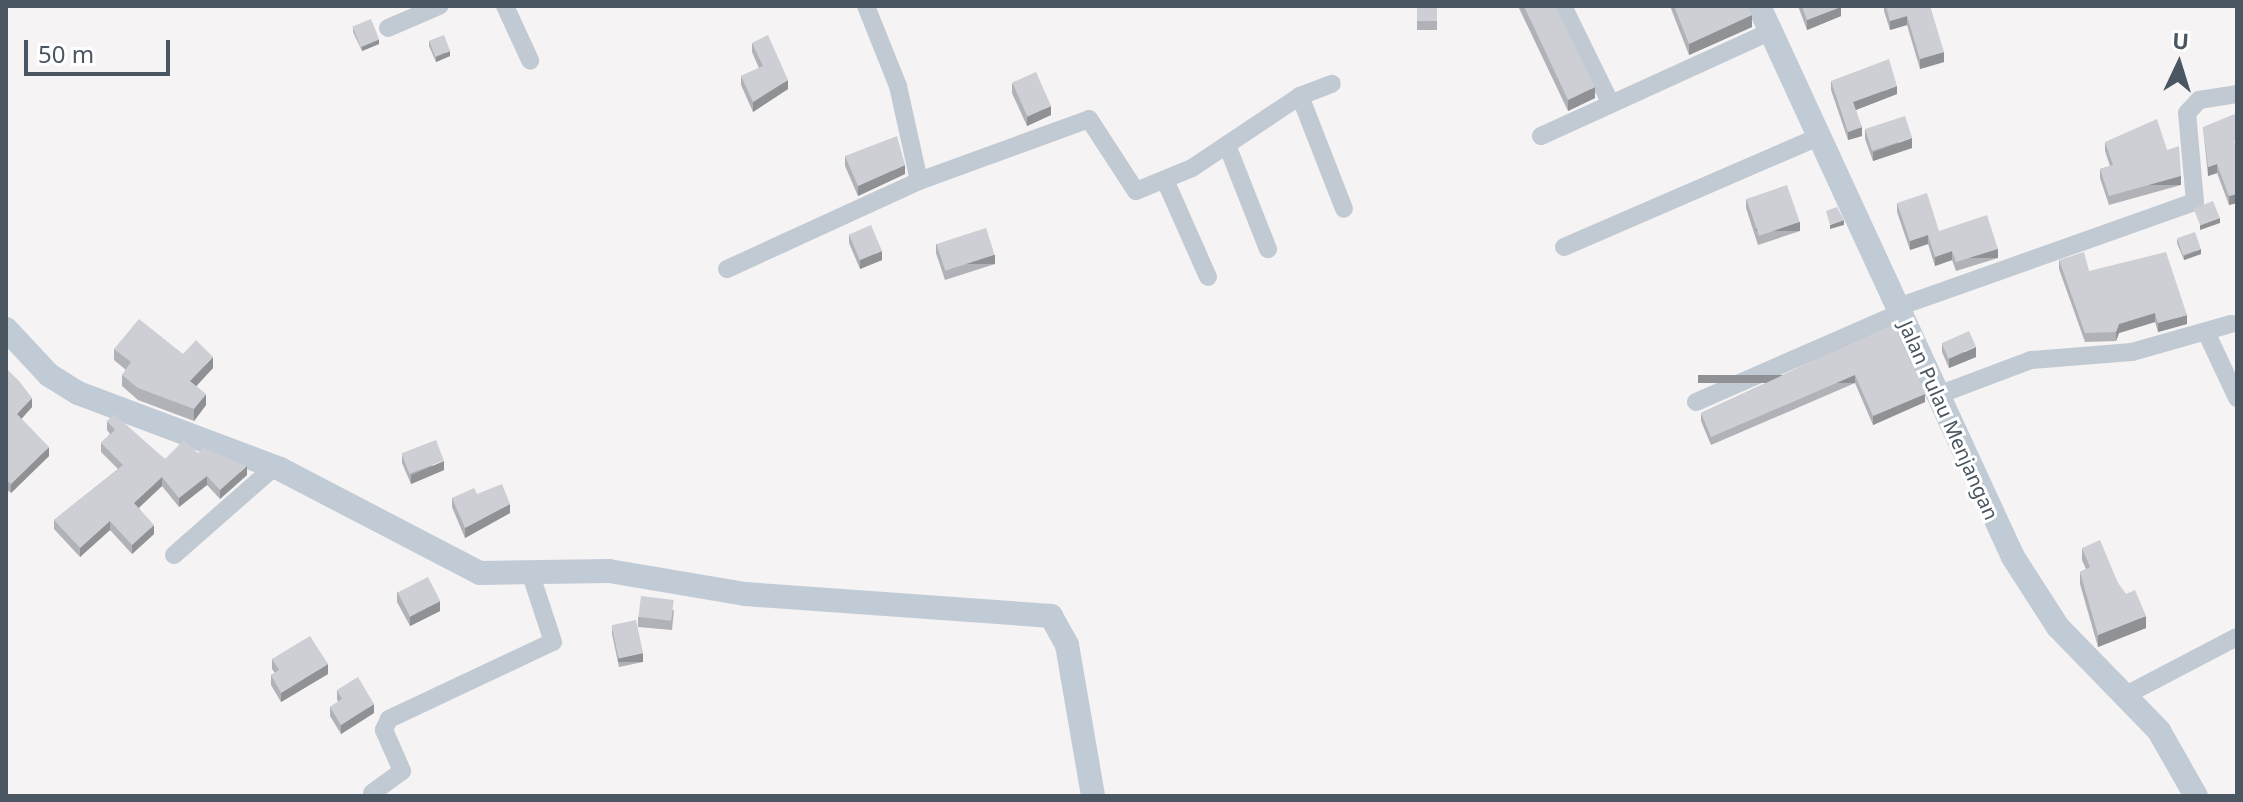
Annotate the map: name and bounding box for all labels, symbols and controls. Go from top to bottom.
scale bar [28,24,174,74]
north arrow [2139,24,2219,104]
text: U [2171,25,2190,56]
text: 50 m [38,37,94,70]
street label: Jalan Pulau Menjangan [1894,317,2004,523]

